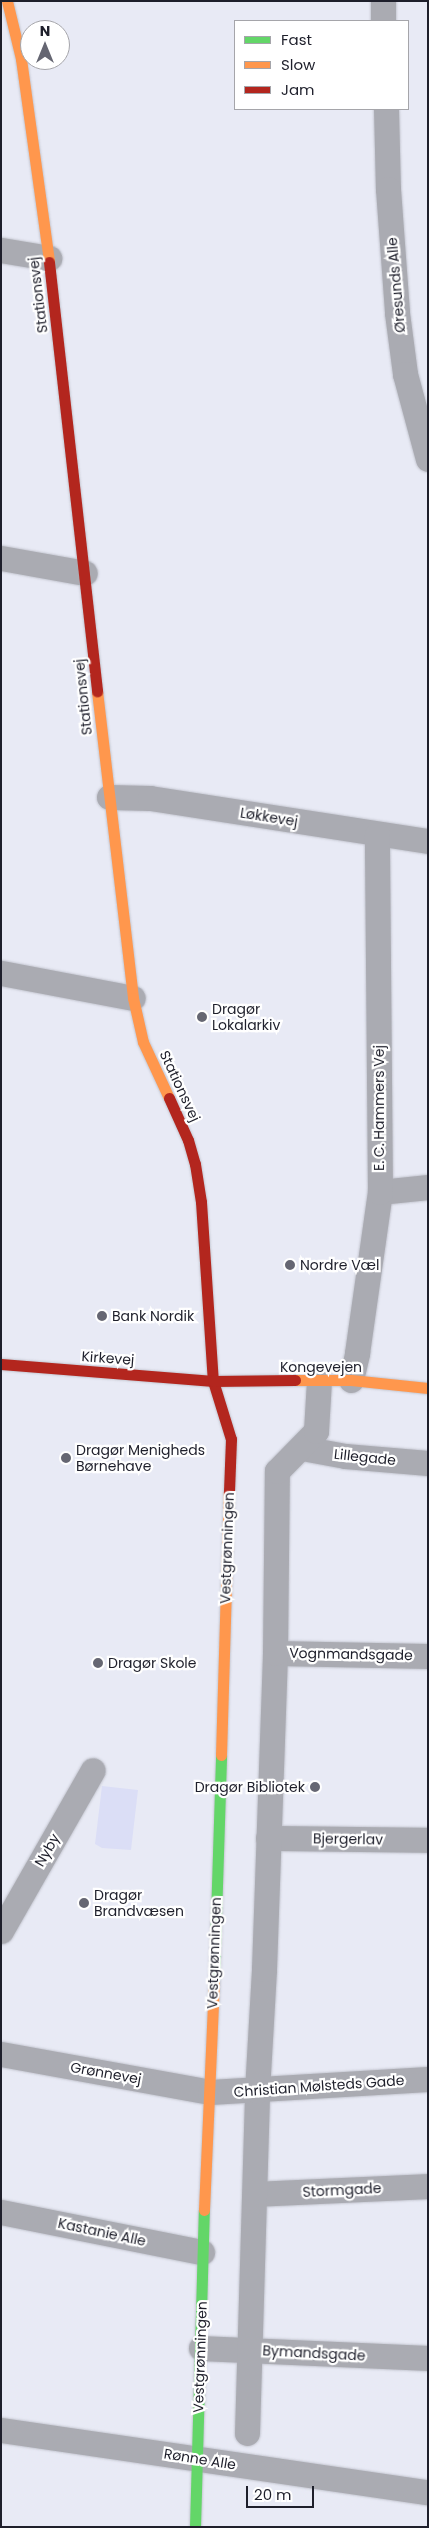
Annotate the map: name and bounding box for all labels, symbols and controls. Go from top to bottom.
north arrow [20,20,70,70]
legend [234,20,409,110]
text: N [40,21,50,41]
text: Fast [281,29,312,50]
text: Slow [281,54,315,75]
text: Jam [281,79,315,100]
street label: Øresunds Alle [383,237,409,333]
street label: Stationsvej [25,256,51,334]
street label: Stationsvej [71,658,95,736]
street label: Løkkevej [239,804,299,830]
place label: Dragør Lokalarkiv [212,1001,280,1034]
marker: Dragør Lokalarkiv [196,1011,208,1023]
street label: E. C. Hammers Vej [371,1045,387,1171]
street label: Stationsvej [156,1048,204,1124]
place label: Nordre Væl [300,1257,379,1273]
marker: Nordre Væl [284,1259,296,1271]
place label: Bank Nordik [112,1308,194,1324]
marker: Bank Nordik [96,1310,108,1322]
street label: Kirkevej [81,1348,135,1368]
street label: Kongevejen [280,1359,362,1375]
place label: Dragør Menigheds Børnehave [76,1442,205,1474]
street label: Lillegade [333,1445,397,1469]
marker: Dragør Menigheds Børnehave [60,1452,72,1464]
street label: Vestgrønningen [217,1492,237,1604]
street label: Vognmandsgade [289,1645,413,1663]
place label: Dragør Skole [108,1655,196,1671]
marker: Dragør Skole [92,1657,104,1669]
place label: Dragør Bibliotek [195,1779,305,1795]
marker: Dragør Bibliotek [309,1781,321,1793]
street label: Bjergerlav [313,1830,383,1848]
street label: Nyby [31,1831,63,1869]
place label: Dragør Brandvæsen [94,1887,184,1920]
marker: Dragør Brandvæsen [78,1897,90,1909]
street label: Vestgrønningen [204,1897,224,2009]
street label: Grønnevej [69,2059,143,2087]
street label: Christian Mølsteds Gade [233,2072,405,2100]
street label: Stormgade [302,2180,382,2200]
street label: Kastanie Alle [56,2214,148,2250]
street label: Vestgrønningen [190,2301,210,2413]
street label: Bymandsgade [262,2342,366,2364]
street label: Rønne Alle [163,2445,237,2473]
scale bar [249,2476,316,2508]
text: 20 m [254,2484,292,2505]

